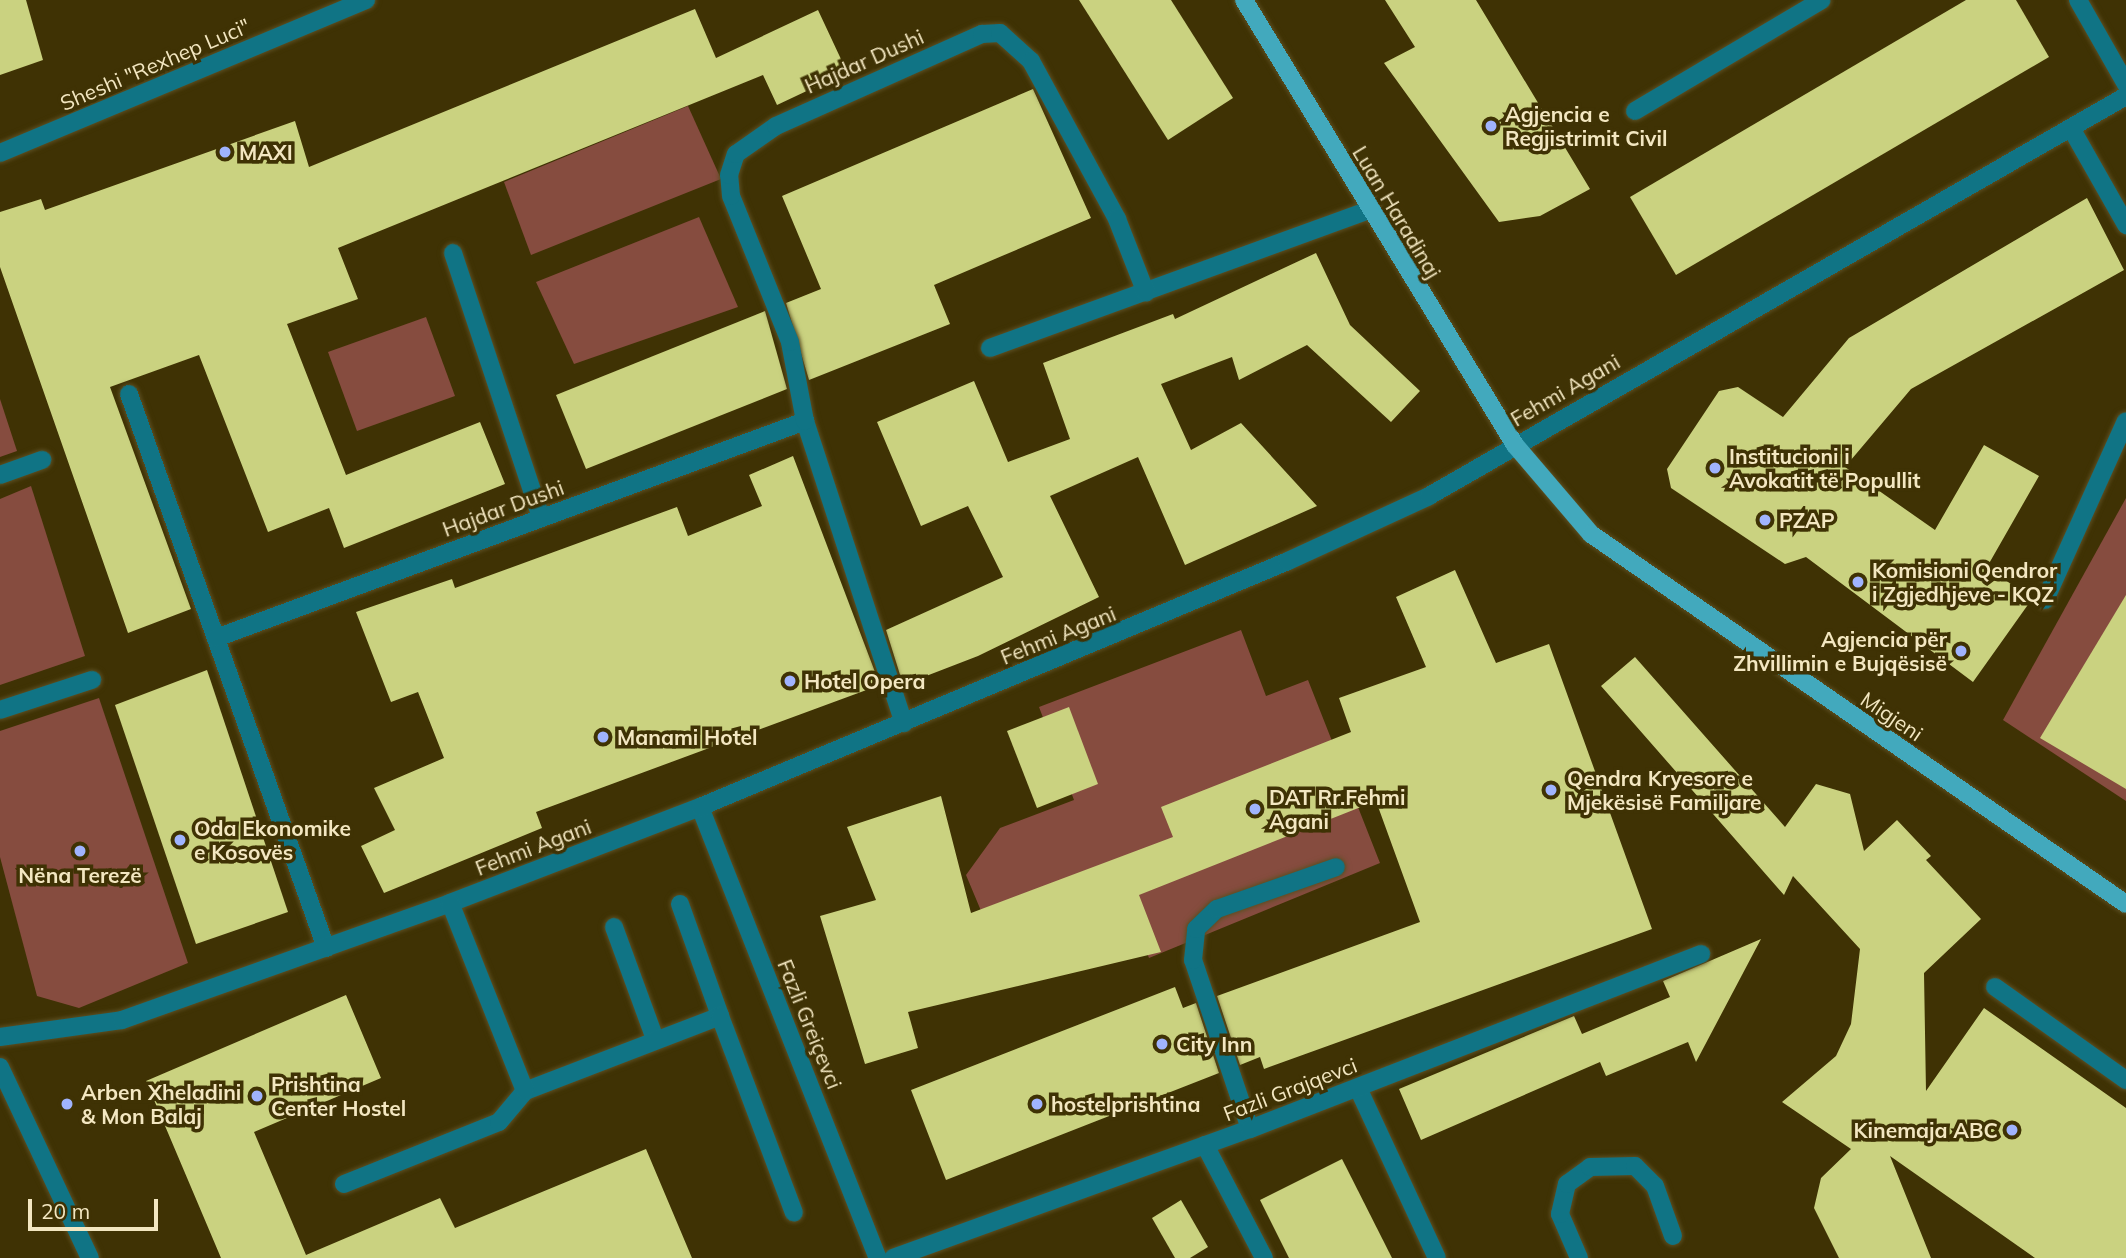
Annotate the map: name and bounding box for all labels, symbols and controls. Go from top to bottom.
street label: Sheshi "Rexhep Luci" [56,13,254,115]
street label: Hajdar Dushi [801,24,927,98]
place label: Agjencia e Regjistrimit Civil [1505,101,1667,151]
marker: Agjencia e Regjistrimit Civil [1483,118,1499,134]
place label: MAXI [239,139,293,165]
street label: Luan Haradinaj [1348,141,1446,283]
marker: MAXI [217,144,233,160]
street label: Fehmi Agani [1506,349,1624,431]
place label: Institucioni i Avokatit të Popullit [1729,443,1920,493]
marker: Institucioni i Avokatit të Popullit [1707,460,1723,476]
street label: Hajdar Dushi [439,474,567,542]
place label: PZAP [1779,507,1835,533]
marker: PZAP [1757,512,1773,528]
place label: Komisioni Qendror i Zgjedhjeve - KQZ [1872,557,2057,607]
marker: Komisioni Qendror i Zgjedhjeve - KQZ [1850,574,1866,590]
street label: Fehmi Agani [997,600,1119,670]
place label: Agjencia për Zhvillimin e Bujqësisë [1733,626,1947,676]
marker: Agjencia për Zhvillimin e Bujqësisë [1953,643,1969,659]
place label: Hotel Opera [804,668,925,694]
marker: Hotel Opera [782,673,798,689]
street label: Migjeni [1856,686,1928,746]
place label: Manami Hotel [617,724,758,750]
marker: Manami Hotel [595,729,611,745]
place label: Qendra Kryesore e Mjekësisë Familjare [1567,765,1761,815]
marker: Qendra Kryesore e Mjekësisë Familjare [1541,780,1561,800]
place label: DAT Rr.Fehmi Agani [1269,784,1405,834]
marker: DAT Rr.Fehmi Agani [1247,801,1263,817]
street label: Fehmi Agani [472,813,594,881]
place label: Oda Ekonomike e Kosovës [194,815,351,865]
marker: Oda Ekonomike e Kosovës [172,832,188,848]
marker: Nëna Terezë [72,843,88,859]
place label: Nëna Terezë [18,862,142,888]
street label: Fazli Greiçevci [773,956,847,1092]
place label: City Inn [1176,1031,1252,1057]
marker: City Inn [1154,1036,1170,1052]
street label: Fazli Grajqevci [1220,1052,1360,1126]
place label: Prishtina Center Hostel [271,1071,406,1121]
place label: Arben Xheladini & Mon Balaj [81,1079,241,1129]
marker: Prishtina Center Hostel [249,1088,265,1104]
place label: hostelprishtina [1051,1091,1200,1117]
marker: Arben Xheladini & Mon Balaj [59,1096,75,1112]
marker: hostelprishtina [1029,1096,1045,1112]
place label: Kinemaja ABC [1854,1117,1998,1143]
marker: Kinemaja ABC [2004,1122,2020,1138]
scale bar [32,1184,161,1228]
text: 20 m [41,1198,90,1224]

